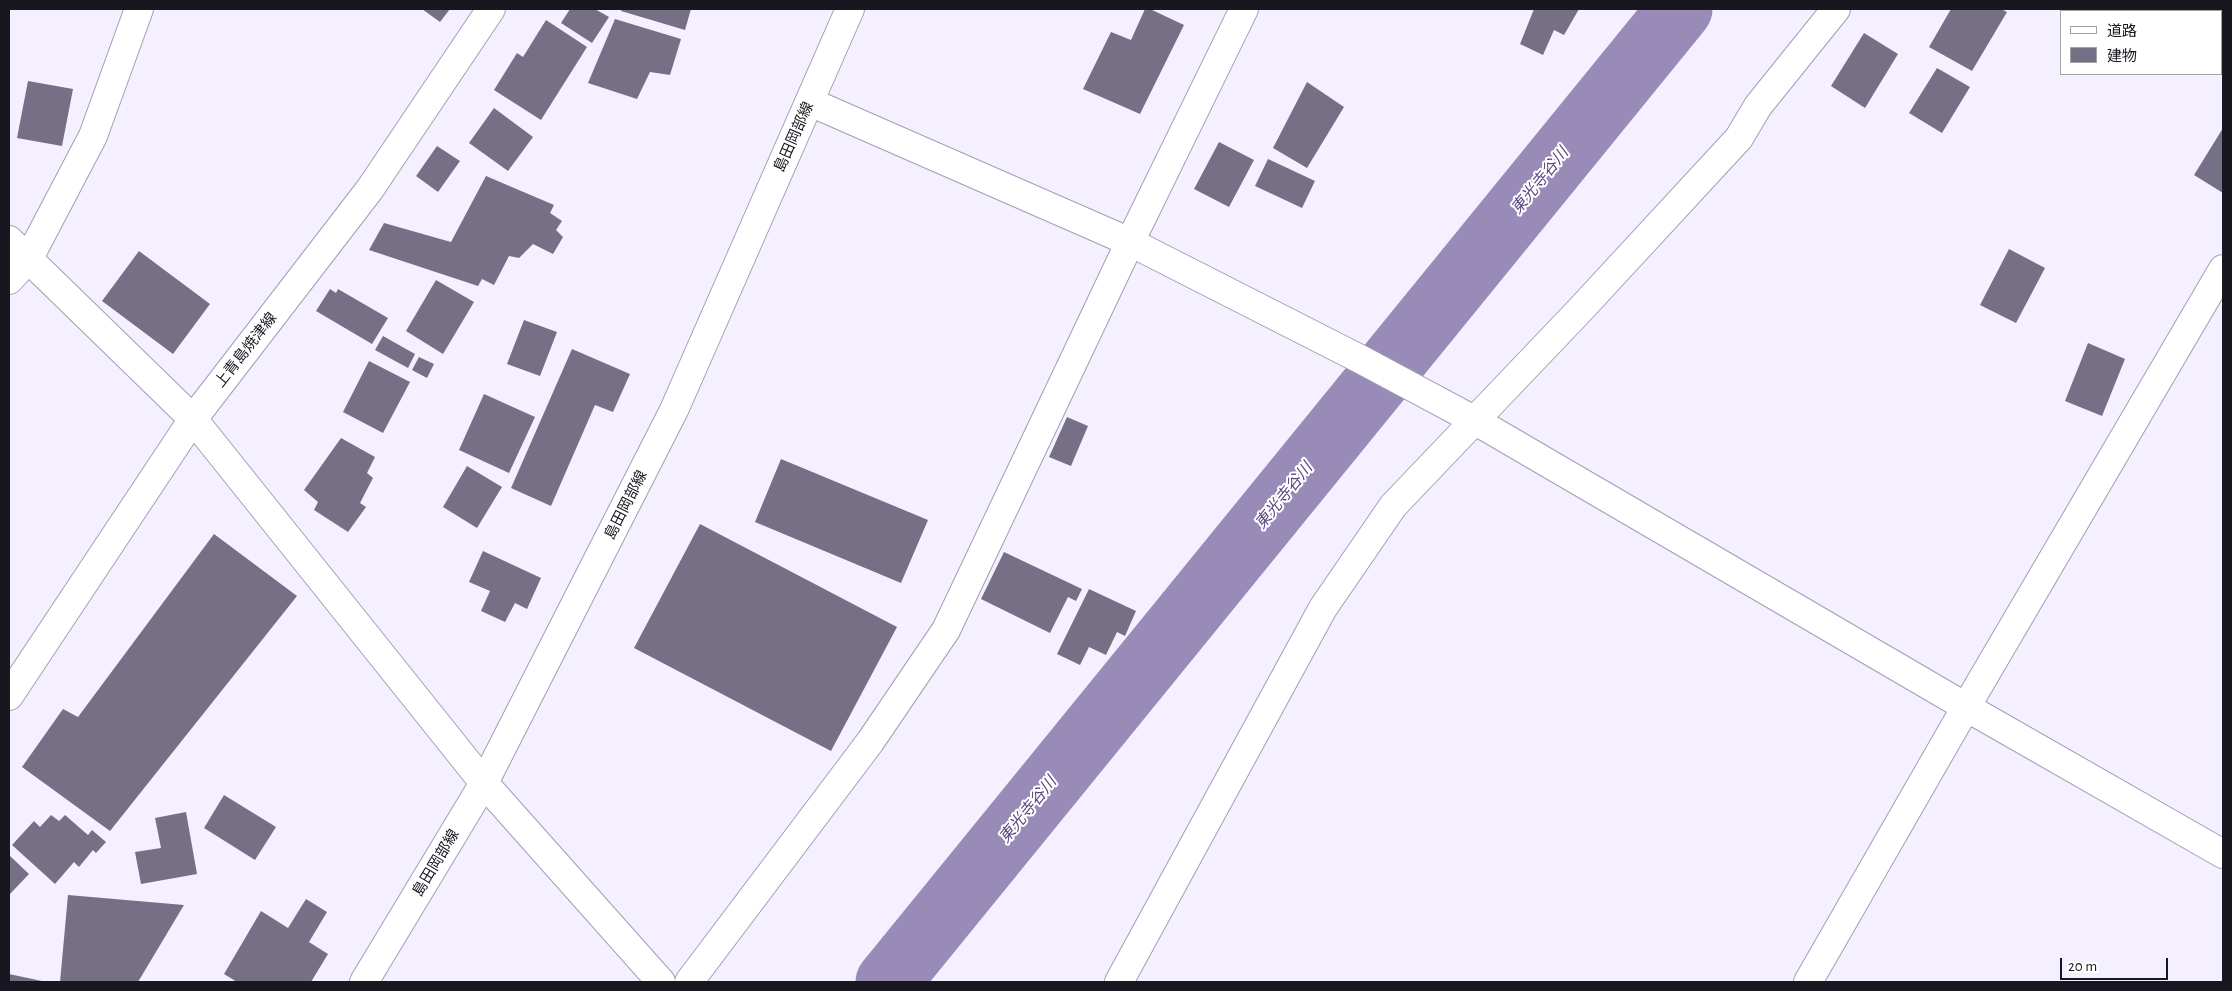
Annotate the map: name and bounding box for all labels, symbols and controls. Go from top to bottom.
legend [2060,10,2222,75]
text: 道路 [2107,24,2137,39]
text: 建物 [2107,49,2137,64]
street label: 島田岡部線 [771,99,817,175]
water label: 東光寺谷川 [1507,144,1573,218]
street label: 上青島焼津線 [211,309,281,391]
water label: 東光寺谷川 [1251,459,1317,533]
street label: 島田岡部線 [601,468,651,542]
water label: 東光寺谷川 [995,773,1061,847]
street label: 島田岡部線 [409,826,463,900]
scale bar [2062,948,2170,980]
text: 20 m [2068,959,2097,974]

